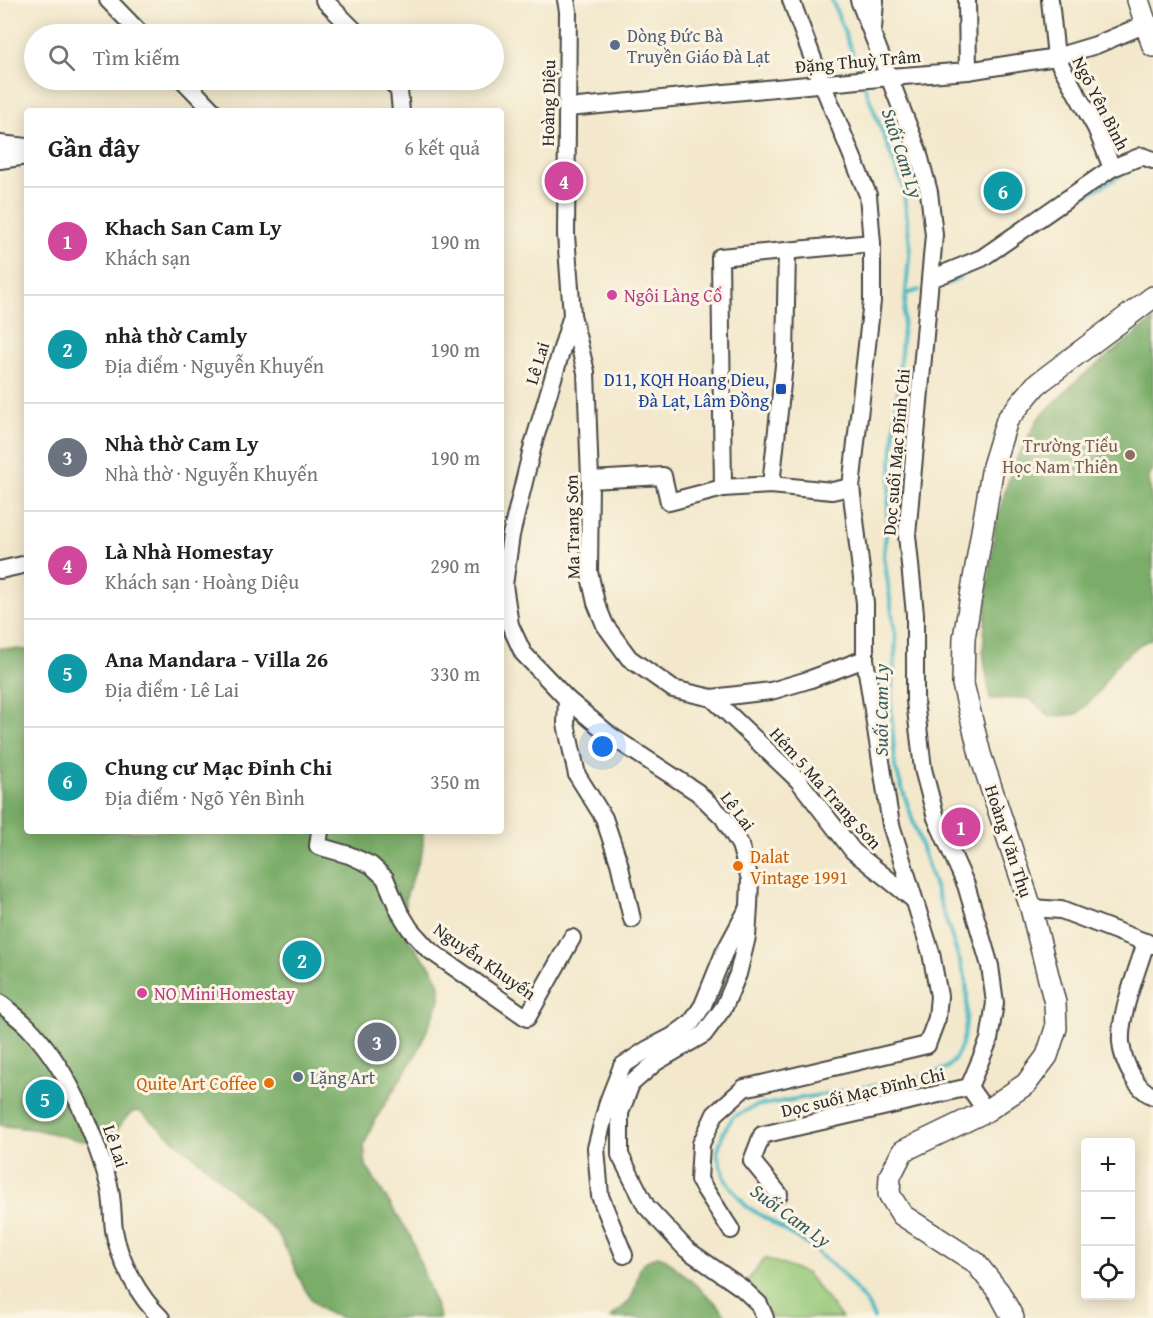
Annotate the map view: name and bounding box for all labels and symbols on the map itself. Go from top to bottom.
place label: Dòng Đức Bà Truyền Giáo Đà Lạt [627,22,771,70]
marker: Dòng Đức Bà Truyền Giáo Đà Lạt [608,38,622,52]
street label: Đặng Thuỳ Trâm [794,42,922,80]
street label: Ngõ Yên Bình [1066,51,1136,155]
street label: Hoàng Diệu [534,59,562,147]
water label: Suối Cam Ly [875,104,931,202]
pin: 4 [544,158,584,204]
pin: 6 [984,168,1022,213]
place label: Ngôi Làng Cổ [624,282,722,309]
marker: Ngôi Làng Cổ [605,288,619,302]
street label: Lê Lai [518,338,556,388]
place label: D11, KQH Hoang Dieu, Đà Lạt, Lâm Đồng [604,366,769,414]
street label: Dọc suối Mạc Đĩnh Chi [875,367,917,537]
marker: D11, KQH Hoang Dieu, Đà Lạt, Lâm Đồng [774,382,788,396]
place label: Trường Tiểu Học Nam Thiên [1002,432,1118,480]
marker: Trường Tiểu Học Nam Thiên [1123,448,1137,462]
street label: Ma Trang Sơn [558,474,586,580]
water label: Suối Cam Ly [866,663,895,757]
street label: Hẻm 5 Ma Trang Sơn [764,721,888,855]
your location [588,732,617,761]
street label: Hoàng Văn Thụ [978,781,1040,901]
street label: Lê Lai [714,785,762,837]
pin: 1 [942,804,980,850]
place label: Dalat Vintage 1991 [750,843,848,891]
marker: Dalat Vintage 1991 [731,859,745,873]
street label: Nguyễn Khuyến [428,916,542,1006]
pin: 2 [282,938,322,982]
place label: NO Mini Homestay [154,980,295,1007]
marker: NO Mini Homestay [135,986,149,1000]
pin: 3 [358,1020,397,1064]
street label: Dọc suối Mạc Đĩnh Chi [778,1060,948,1124]
place label: Lặng Art [310,1064,376,1091]
place label: Quite Art Coffee [136,1070,257,1097]
marker: Lặng Art [291,1070,305,1084]
pin: 5 [26,1076,64,1122]
marker: Quite Art Coffee [262,1076,276,1090]
street label: Lê Lai [96,1121,136,1171]
water label: Suối Cam Ly [745,1176,837,1254]

